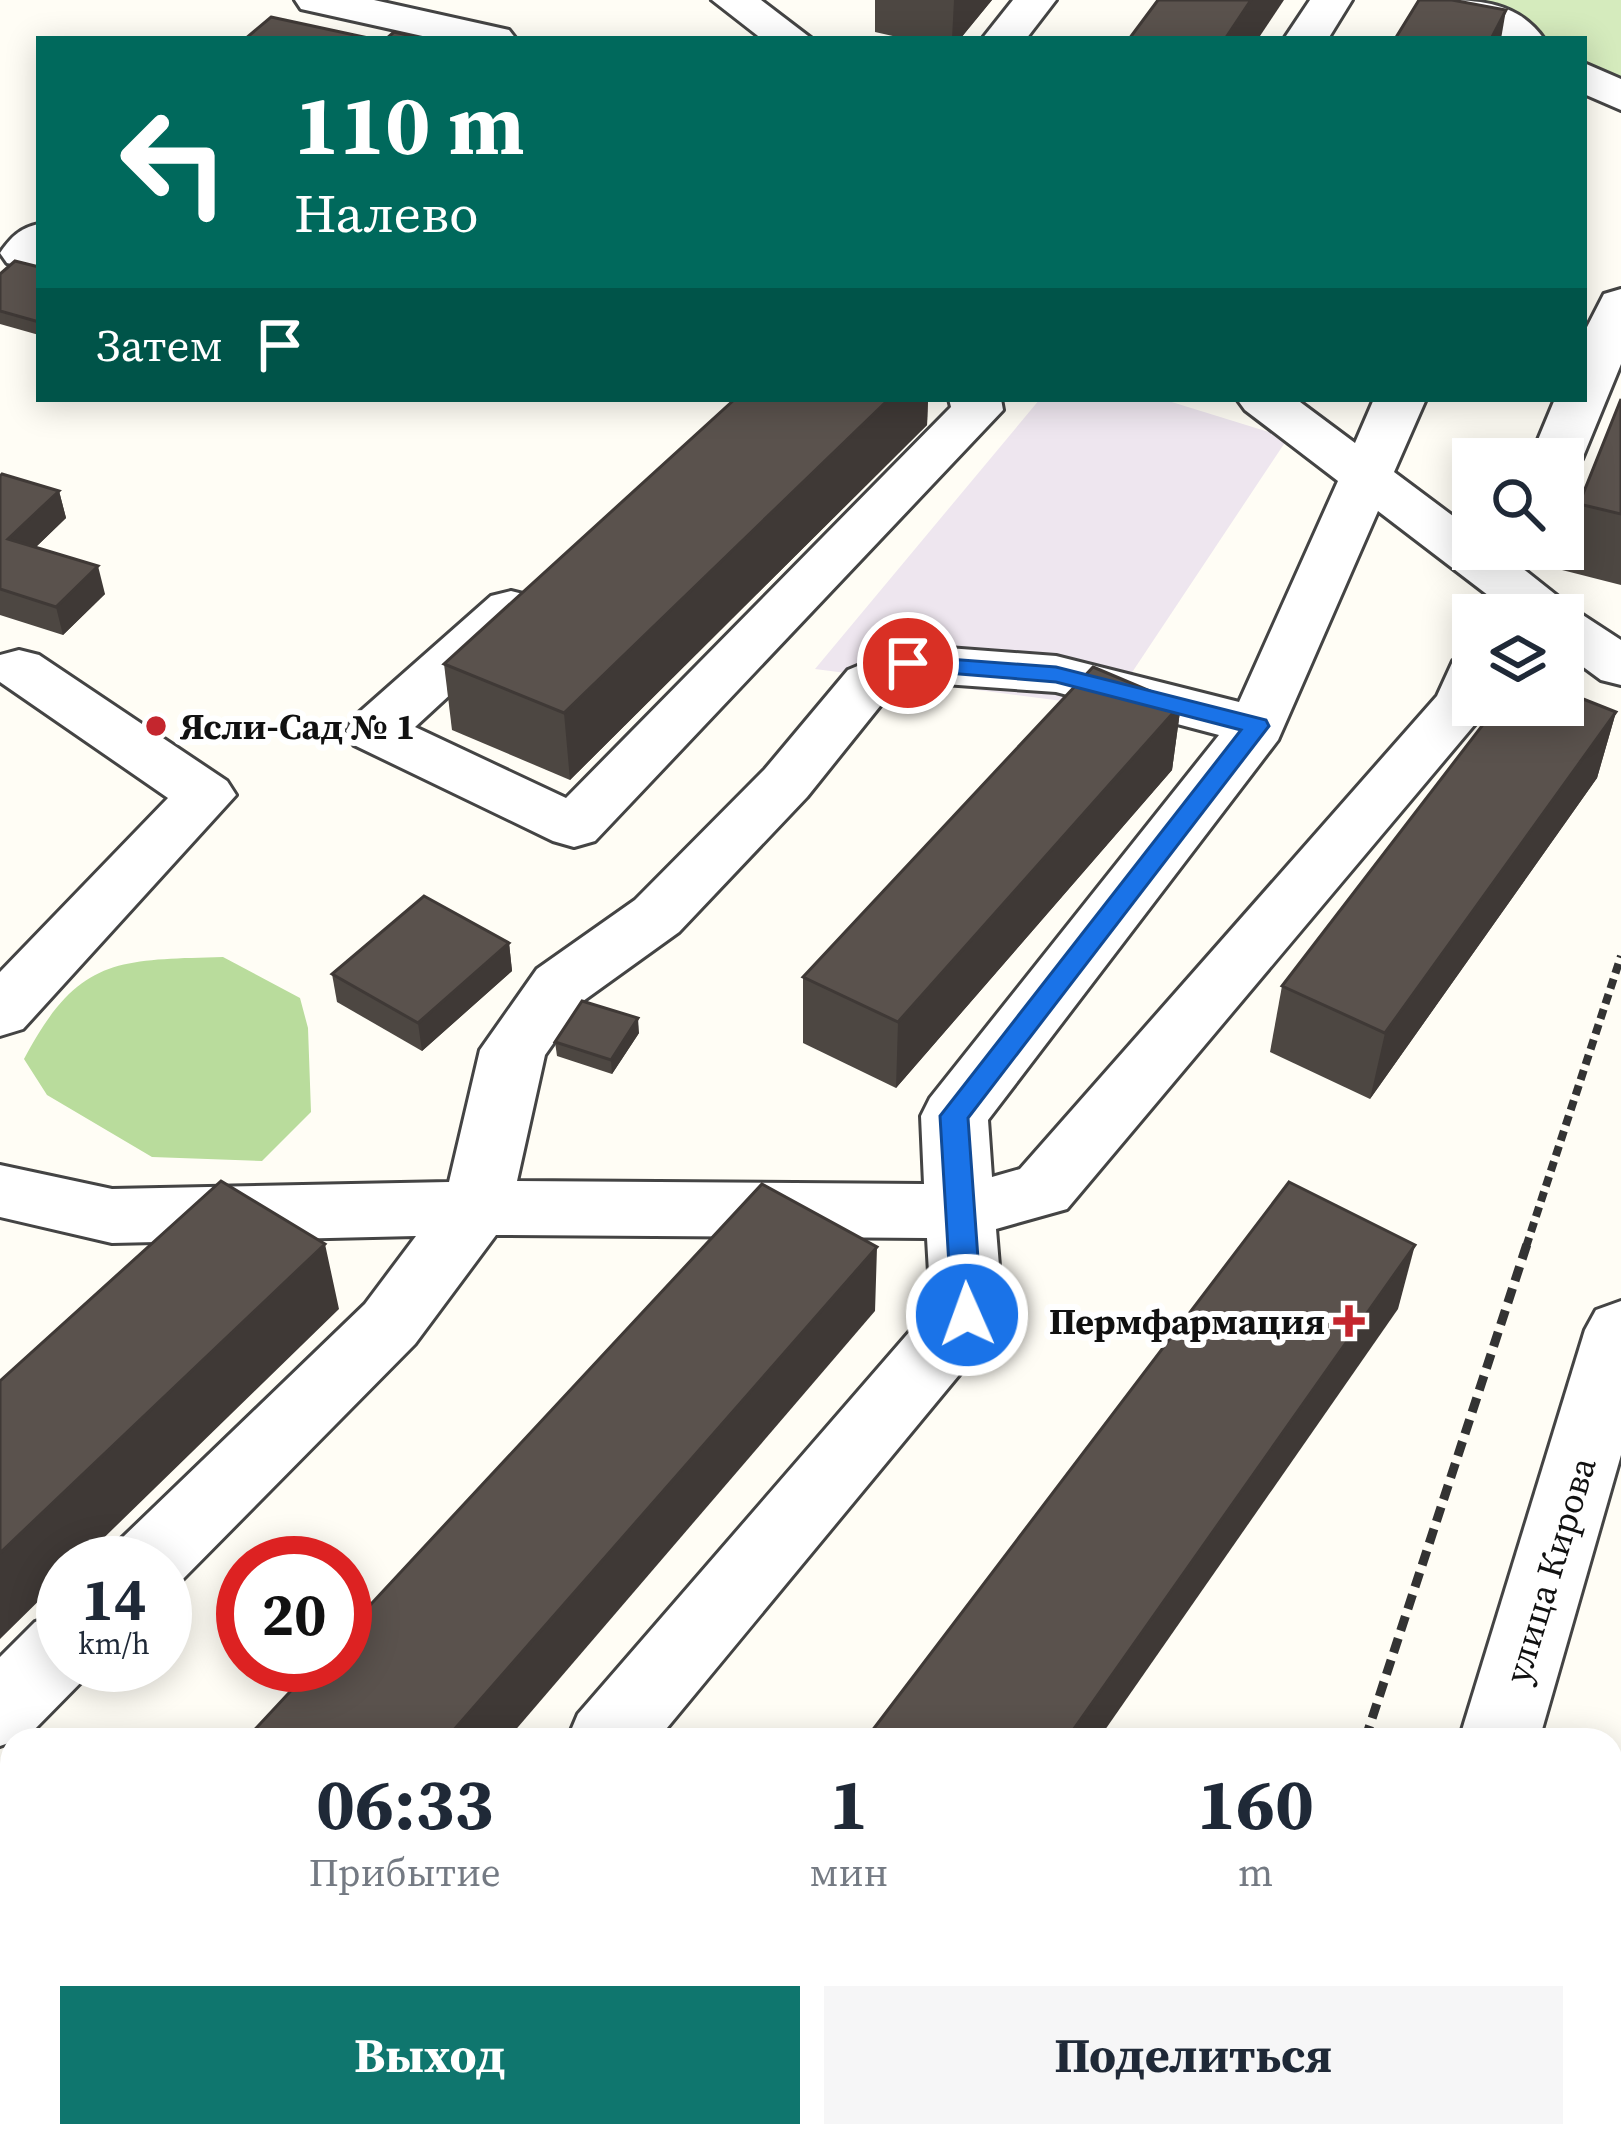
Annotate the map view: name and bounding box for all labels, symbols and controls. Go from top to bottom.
text: 110 m [294,67,525,182]
icon: left [96,84,252,240]
text: Налево [294,176,479,250]
icon: arrive [247,312,313,378]
text: Затем [96,314,223,376]
map controls [1452,438,1584,726]
button: search [1452,438,1584,570]
button: layers [1452,594,1584,726]
pin [857,612,959,714]
icon: arrive [875,630,941,696]
place label: Ясли-Сад № 1 [180,702,415,751]
marker: Ясли-Сад № 1 [143,713,169,739]
position arrow [904,1252,1030,1378]
place label: Пермфармация [1049,1297,1325,1346]
marker: Пермфармация [1336,1308,1362,1334]
street label: улица Кирова [1492,1450,1608,1689]
speed limit sign: 20 [216,1536,372,1692]
text: 14 [81,1558,147,1640]
text: km/h [78,1623,150,1664]
text: 06:33 [316,1754,494,1853]
text: 1 [829,1754,868,1853]
text: 160 [1197,1754,1314,1853]
text: Прибытие [309,1846,501,1899]
text: мин [809,1846,888,1899]
text: m [1238,1846,1273,1899]
button: Выход [60,1986,800,2124]
button: Поделиться [824,1986,1563,2124]

